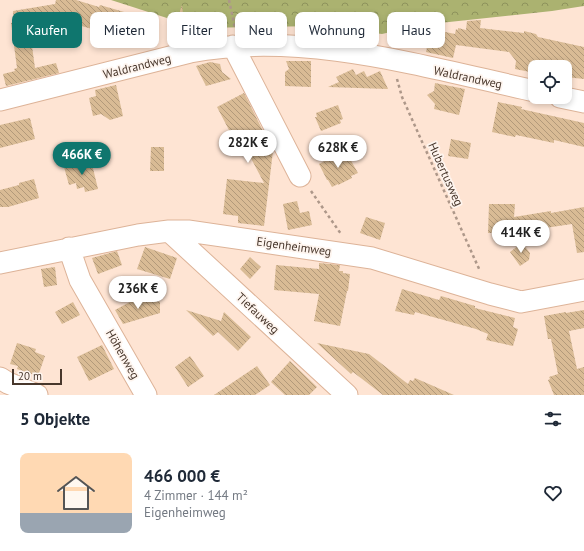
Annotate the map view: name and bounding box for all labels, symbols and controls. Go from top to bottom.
chip: Kaufen [12,12,82,48]
chip: Mieten [90,12,159,48]
chip: Filter [167,12,227,48]
chip: Neu [235,12,287,48]
chip: Wohnung [295,12,379,48]
chip: Haus [387,12,445,48]
street label: Waldrandweg [101,50,173,82]
map controls [528,60,572,104]
button: locate [528,60,572,104]
street label: Waldrandweg [432,62,504,92]
pin: 282K € [215,130,281,164]
text: 282K € [228,134,268,151]
pin: 628K € [305,135,371,169]
text: 628K € [318,139,358,156]
street label: Hubertusweg [425,140,467,208]
pin: 466K € [49,142,115,176]
text: 466K € [62,146,102,163]
pin: 414K € [488,220,554,254]
text: 414K € [501,224,541,241]
street label: Eigenheimweg [256,233,332,259]
pin: 236K € [105,276,171,310]
text: 236K € [118,280,158,297]
street label: Tiefauweg [233,289,283,337]
street label: Höhenweg [103,327,143,381]
scale bar [12,367,62,386]
text: 20 m [18,369,42,383]
text: 5 Objekte [20,408,90,430]
icon: filters [542,408,564,430]
text: 466 000 € [144,465,220,487]
icon: home [52,469,100,517]
icon: heart [542,482,564,504]
text: 4 Zimmer · 144 m² [144,487,248,504]
text: Eigenheimweg [144,504,226,521]

